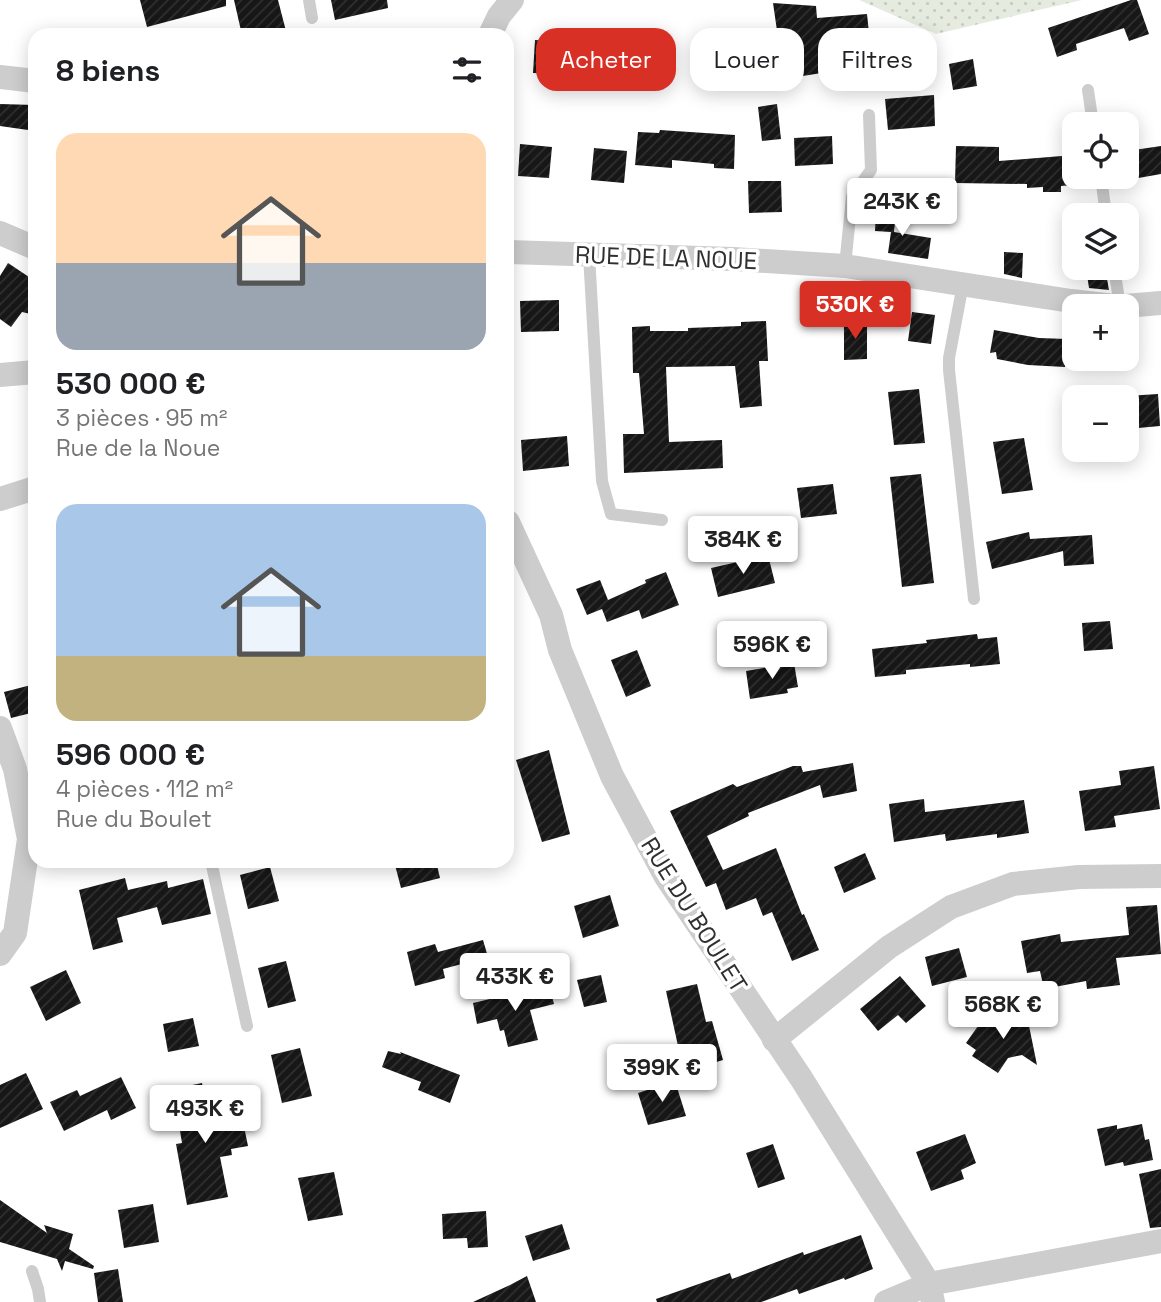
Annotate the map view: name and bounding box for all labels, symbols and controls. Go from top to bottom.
chip: Acheter [536,28,676,91]
chip: Louer [690,28,804,91]
chip: Filtres [818,28,937,91]
text: 8 biens [56,51,160,90]
icon: filters [448,51,486,89]
map controls [1062,112,1139,462]
button: locate [1062,112,1139,189]
icon: home [208,178,334,304]
pin: 243K € [845,178,959,238]
text: 243K € [863,186,941,216]
button: layers [1062,203,1139,280]
street label: RUE DE LA NOUE [575,239,757,276]
pin: 530K € [798,282,912,341]
text: 530K € [816,289,894,319]
button: + [1062,294,1139,371]
text: 530 000 € [56,364,206,403]
button: − [1062,385,1139,462]
text: 3 pièces · 95 m² [56,403,227,433]
text: Rue de la Noue [56,433,220,463]
pin: 384K € [686,516,800,576]
text: 384K € [704,524,782,554]
icon: home [208,549,334,675]
pin: 596K € [715,622,829,681]
text: 596K € [733,629,811,659]
text: 596 000 € [56,735,205,774]
text: 4 pièces · 112 m² [56,774,233,804]
text: Rue du Boulet [56,804,212,834]
street label: RUE DU BOULET [634,831,755,998]
pin: 433K € [458,954,572,1013]
text: 433K € [476,961,554,991]
pin: 568K € [946,982,1060,1041]
text: 568K € [964,989,1042,1019]
pin: 399K € [605,1044,719,1104]
text: 399K € [623,1052,701,1082]
pin: 493K € [148,1086,262,1145]
text: 493K € [166,1093,244,1123]

